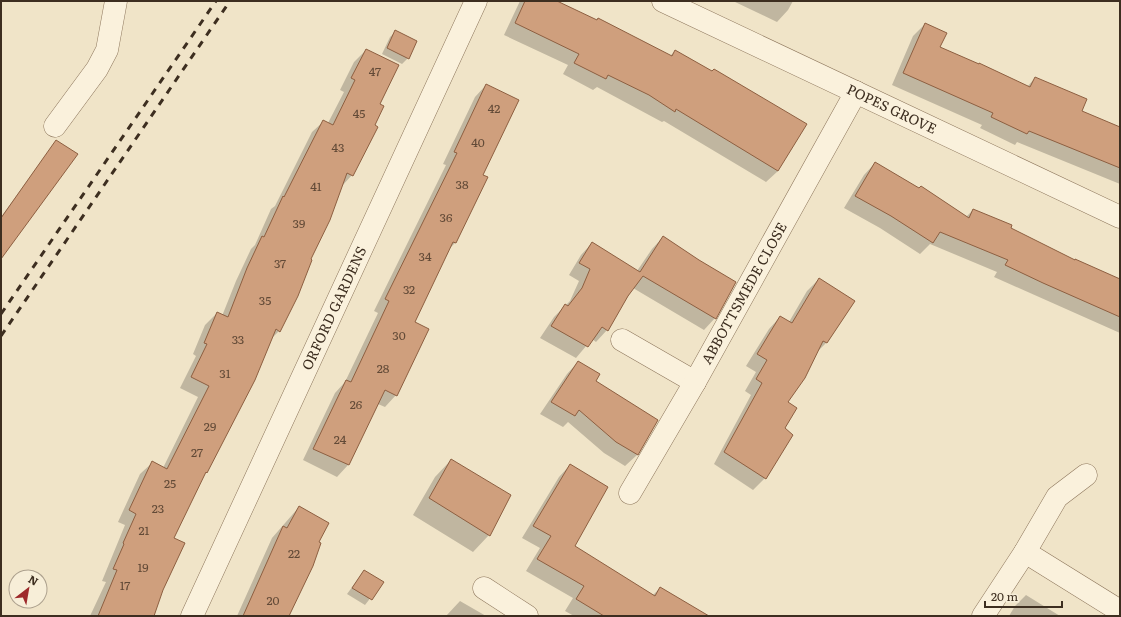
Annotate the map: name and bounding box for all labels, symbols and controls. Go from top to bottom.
house number: 47 [369,62,381,80]
street label: POPES GROVE [844,78,941,138]
house number: 42 [488,99,500,117]
house number: 45 [353,104,365,122]
house number: 40 [471,133,485,151]
house number: 43 [331,138,345,156]
house number: 38 [455,175,469,193]
house number: 41 [310,177,322,195]
house number: 36 [440,208,453,226]
house number: 39 [293,214,305,232]
street label: ABBOTTSMEDE CLOSE [696,218,791,367]
street label: ORFORD GARDENS [296,243,370,373]
house number: 34 [418,247,432,265]
house number: 37 [274,254,286,272]
house number: 32 [403,280,415,298]
house number: 35 [259,291,271,309]
house number: 30 [392,326,406,344]
house number: 33 [232,330,244,348]
house number: 28 [377,359,390,377]
house number: 31 [219,364,231,382]
house number: 26 [350,395,363,413]
house number: 29 [204,417,216,435]
house number: 24 [334,430,347,448]
house number: 27 [191,443,203,461]
house number: 25 [164,474,176,492]
house number: 23 [152,499,164,517]
house number: 21 [139,521,150,539]
house number: 22 [288,544,300,562]
house number: 19 [137,558,149,576]
north arrow [8,569,48,609]
text: N [26,570,42,589]
house number: 17 [120,576,130,594]
scale bar [985,583,1062,609]
text: 20 m [991,587,1018,605]
house number: 20 [266,591,280,609]

